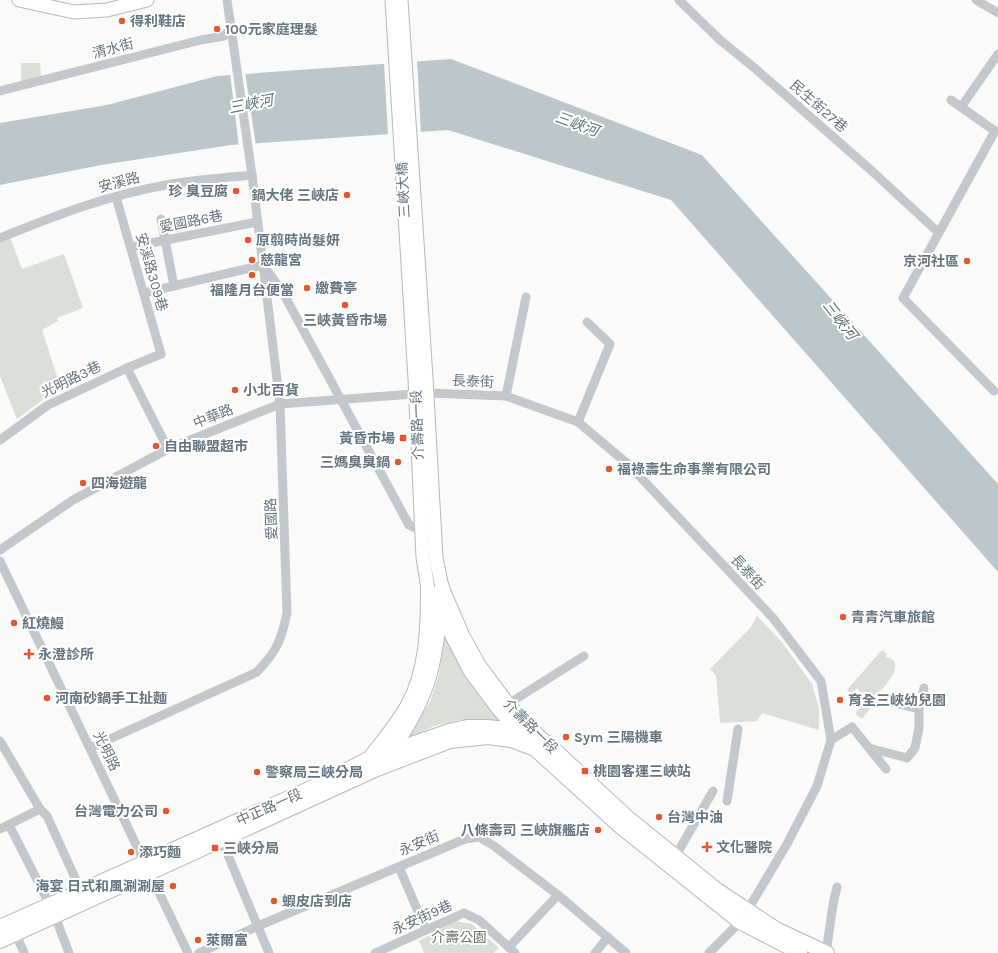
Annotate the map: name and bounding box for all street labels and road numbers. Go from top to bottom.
street label: 清水街 [91,35,136,62]
street label: 民生街27巷 [786,77,851,136]
street label: 三峽大橋 [394,162,413,218]
street label: 安溪路 [97,169,142,196]
street label: 愛國路6巷 [158,207,224,236]
street label: 安溪路309巷 [132,231,171,313]
street label: 光明路3巷 [39,358,104,401]
street label: 長泰街 [452,372,494,391]
street label: 介壽路一段 [408,390,427,460]
street label: 中華路 [191,401,236,432]
street label: 愛國路 [262,498,281,540]
street label: 長泰街 [727,551,768,593]
street label: 介壽路一段 [500,696,561,757]
street label: 光明路 [90,729,123,774]
street label: 中正路一段 [234,785,305,829]
street label: 永安街 [397,827,442,859]
street label: 永安街9巷 [389,897,455,938]

